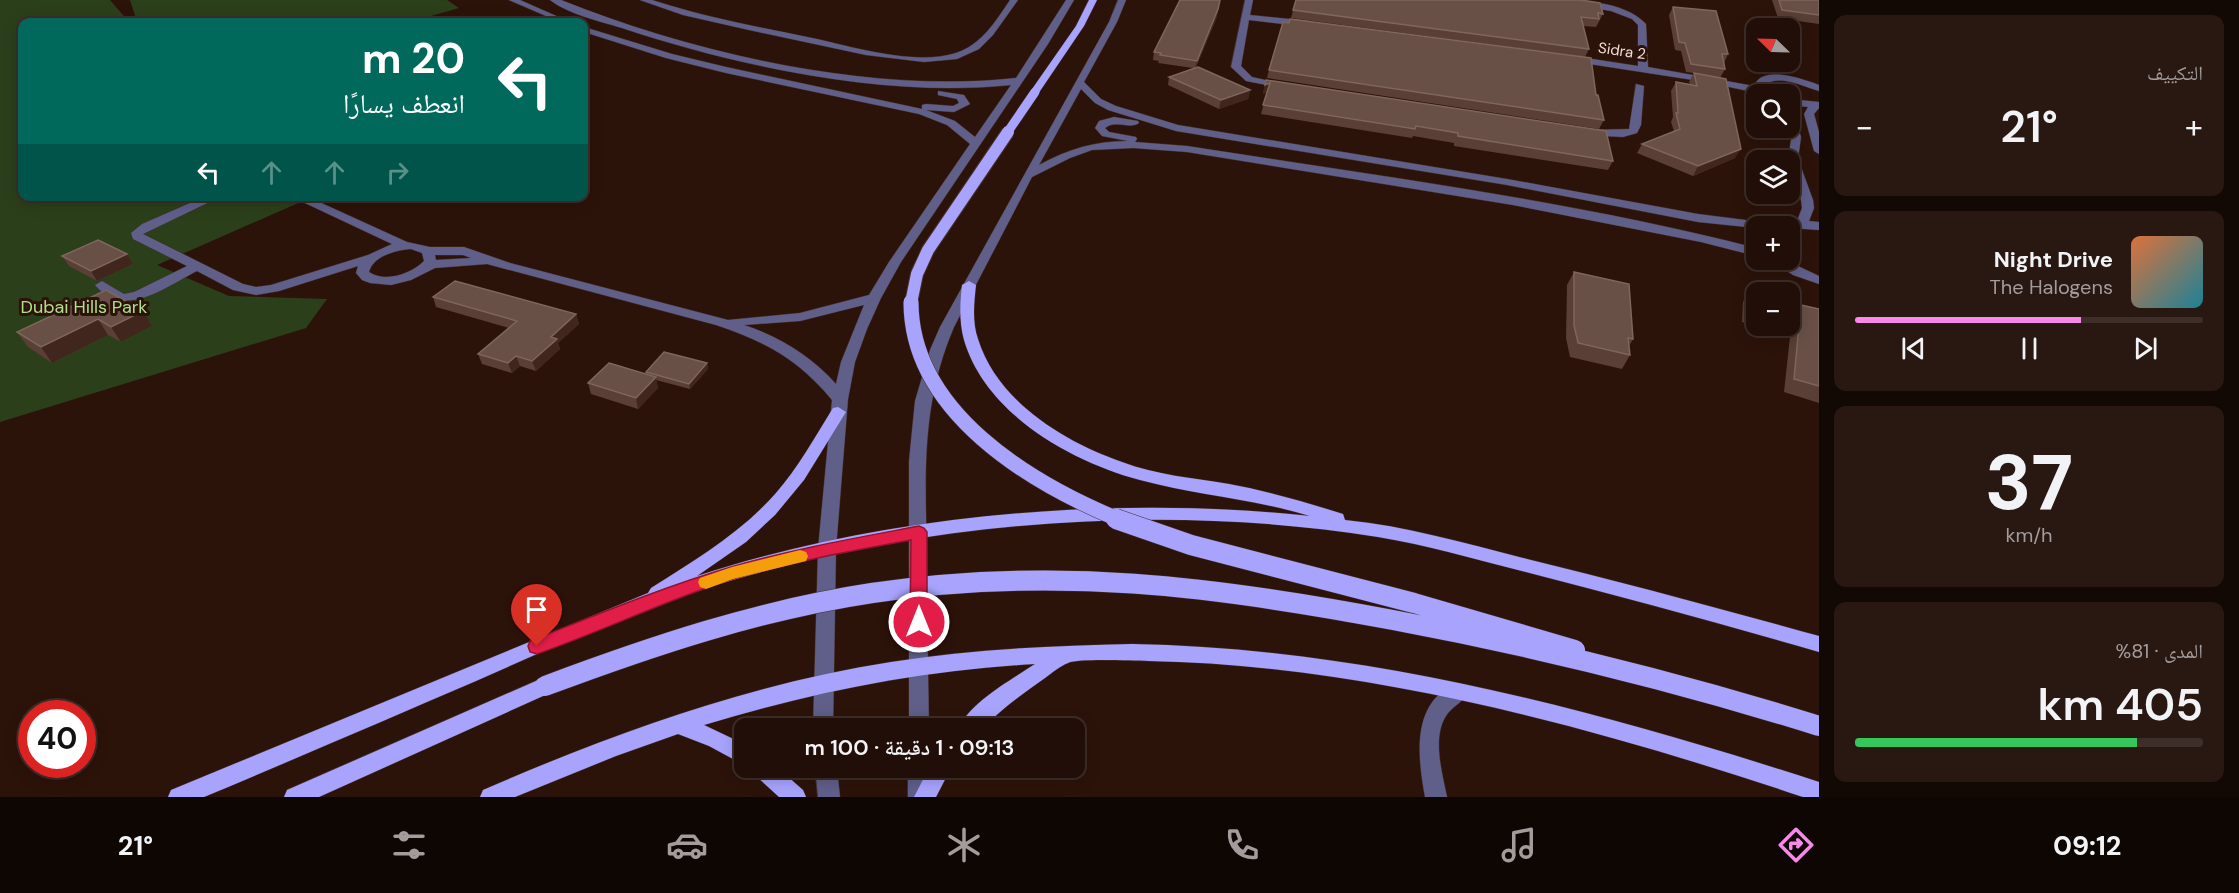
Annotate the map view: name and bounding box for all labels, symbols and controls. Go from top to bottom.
north arrow [1746,18,1800,72]
map controls [1746,18,1800,336]
text: 20 m [362,31,465,86]
street label: Sidra 2 [1597,38,1647,64]
icon: left [486,42,564,120]
text: التكييف [2147,60,2203,86]
button: search [1746,84,1800,138]
text: انعطف يسارًا [343,86,465,121]
text: 21° [2000,97,2058,156]
text: − [1855,105,1873,148]
text: + [2185,105,2203,148]
button: layers [1746,150,1800,204]
icon: left [192,156,225,189]
icon: ahead [255,156,288,189]
icon: ahead [318,156,351,189]
icon: right [381,156,414,189]
button: + [1746,216,1800,270]
text: Night Drive [1994,245,2113,274]
text: The Halogens [1990,274,2113,300]
button: − [1746,282,1800,336]
park label: Dubai Hills Park [21,295,147,319]
icon: previous [1897,332,1930,365]
icon: pause [2013,332,2046,365]
icon: next [2129,332,2162,365]
text: 37 [1985,432,2073,533]
text: km/h [2005,522,2053,548]
pin [511,584,562,646]
position arrow [887,590,951,654]
icon: arrive [520,593,553,626]
text: المدى · 81% [2116,638,2203,664]
text: 405 km [2037,675,2203,734]
speed limit sign: 40 [18,700,96,778]
text: 09:13 · 1 دقيقة · 100 m [804,733,1015,762]
icon: filters [388,824,430,866]
icon: car [666,824,708,866]
icon: climate [943,824,985,866]
icon: phone [1221,824,1263,866]
icon: music [1498,824,1540,866]
icon: directions [1775,824,1817,866]
text: 21° [118,828,153,863]
text: 09:12 [2053,828,2121,863]

